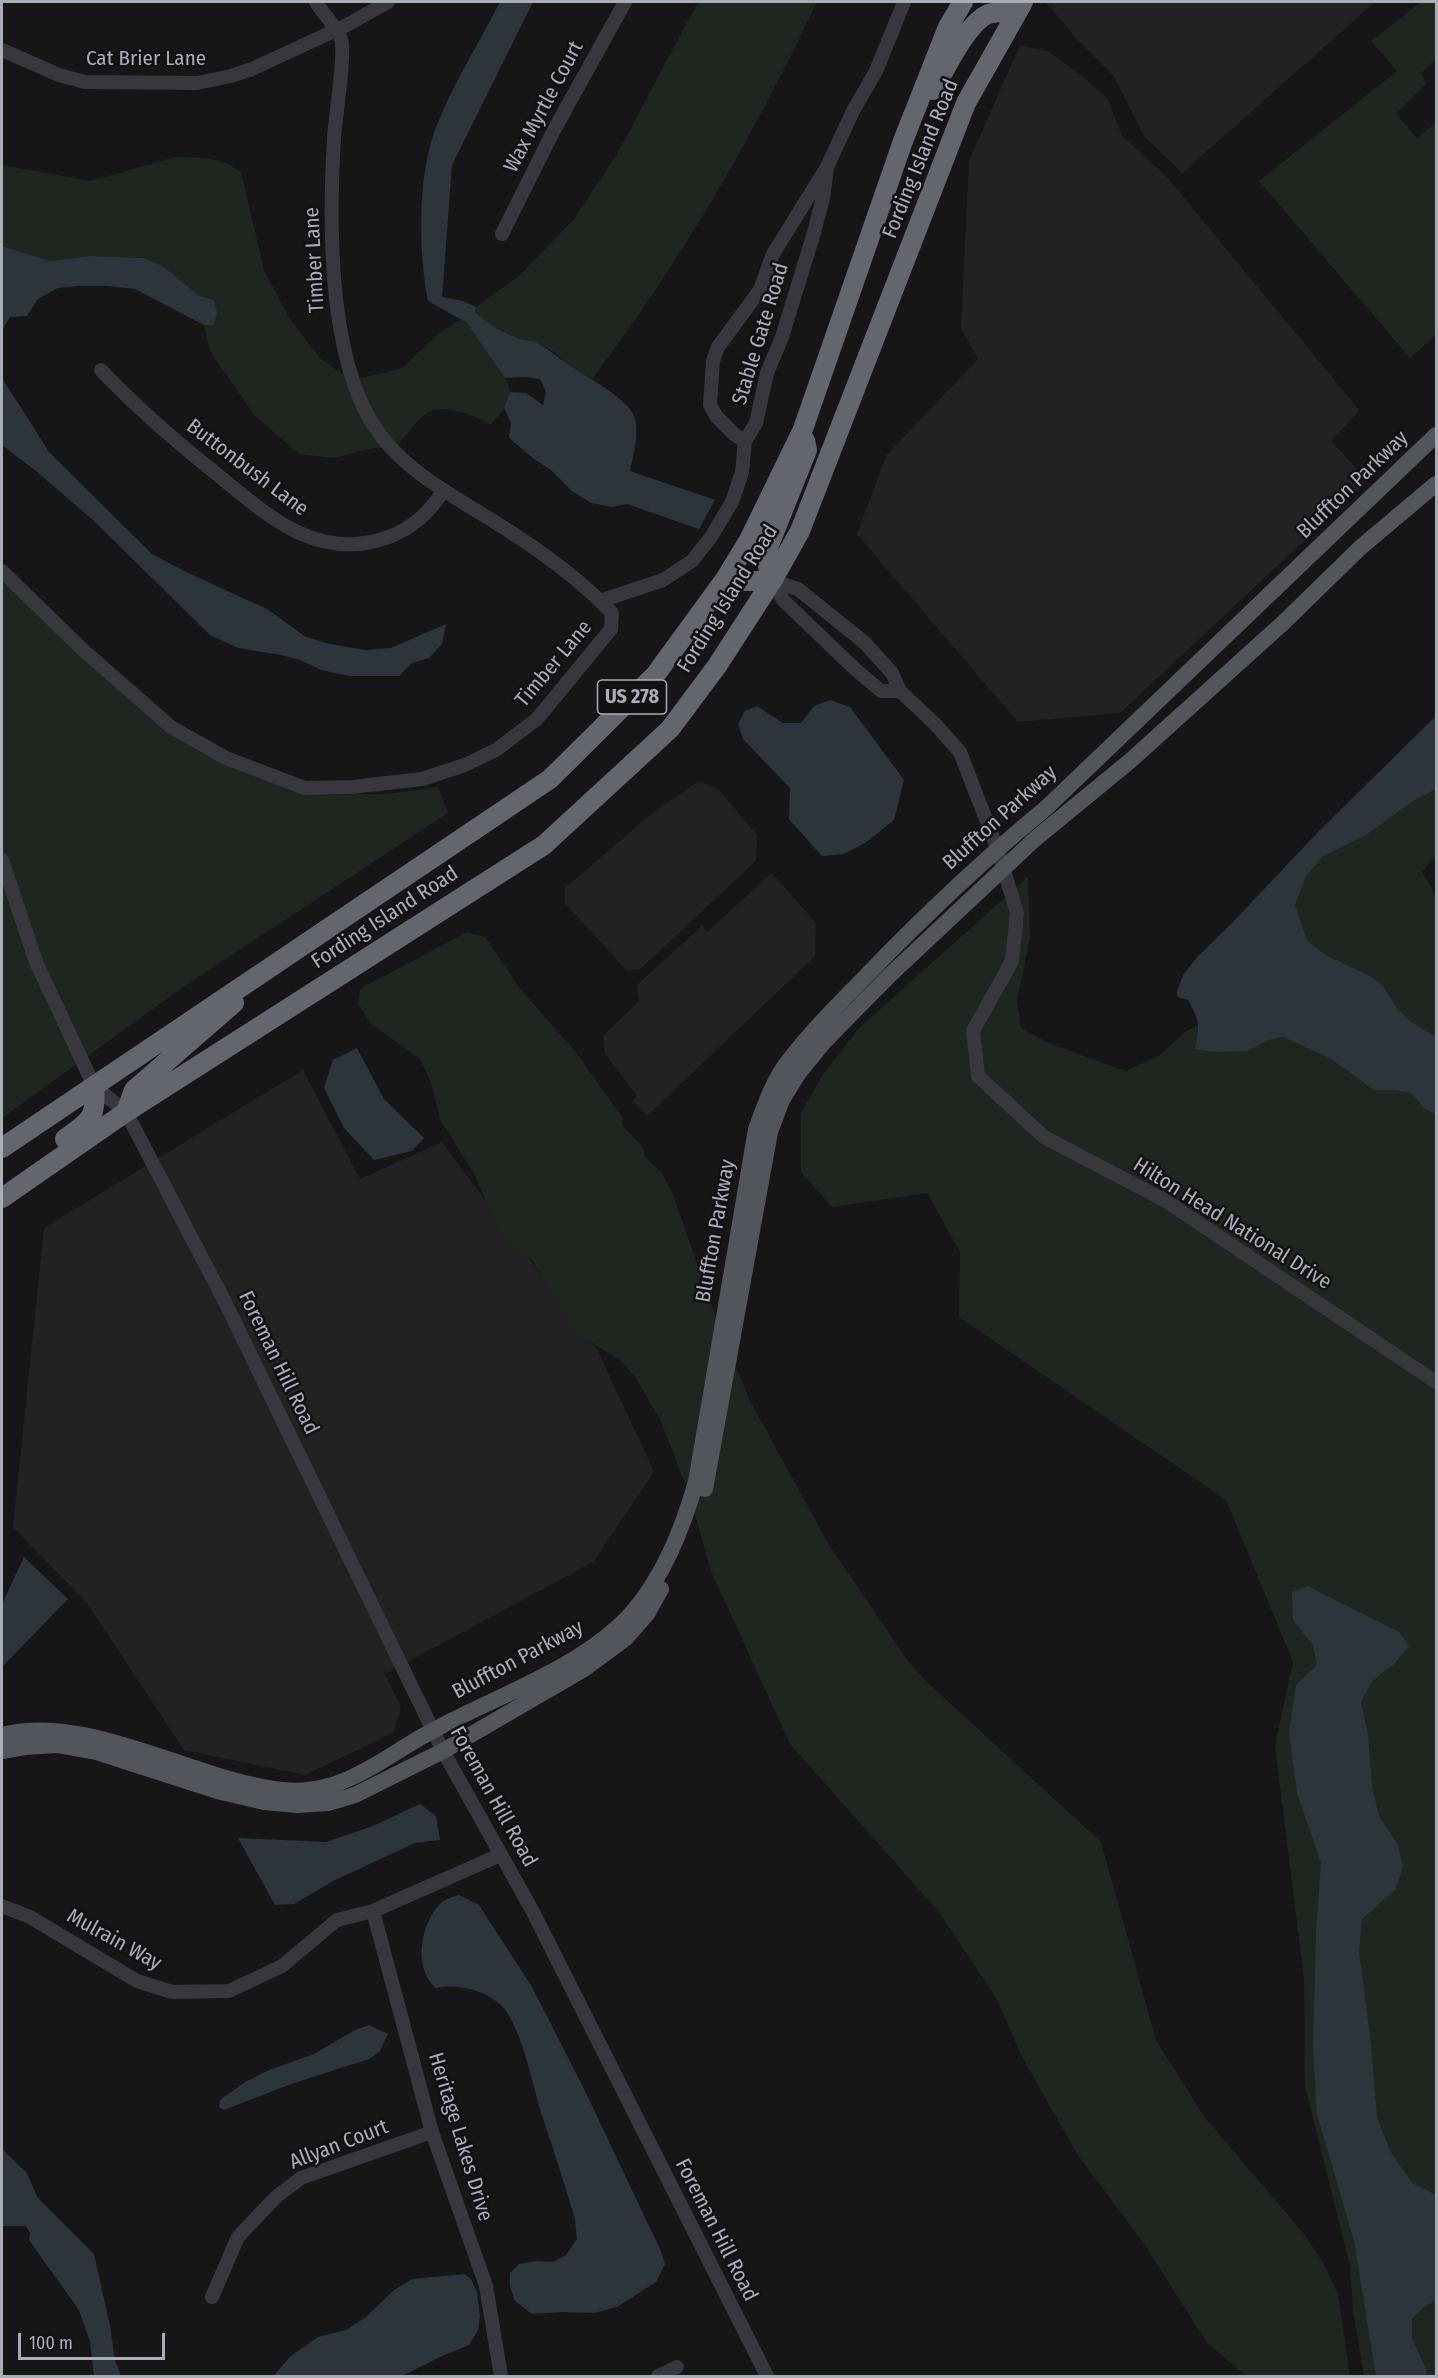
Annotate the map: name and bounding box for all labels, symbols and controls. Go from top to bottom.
street label: Wax Myrtle Court [499,37,589,177]
street label: Cat Brier Lane [86,46,206,72]
street label: Fording Island Road [878,76,964,242]
street label: Timber Lane [300,206,330,314]
street label: Stable Gate Road [727,260,795,408]
street label: Buttonbush Lane [181,414,313,522]
street label: Bluffton Parkway [1292,426,1414,544]
street label: Fording Island Road [672,520,784,678]
street label: Timber Lane [510,615,598,713]
road number: US 278 [598,680,666,714]
street label: Bluffton Parkway [938,760,1062,876]
street label: Fording Island Road [307,861,463,975]
street label: Hilton Head National Drive [1128,1153,1336,1295]
street label: Bluffton Parkway [691,1158,741,1304]
street label: Foreman Hill Road [232,1287,324,1439]
street label: Bluffton Parkway [448,1615,588,1705]
street label: Foreman Hill Road [444,1722,542,1872]
street label: Mulrain Way [62,1904,166,1976]
street label: Heritage Lakes Drive [422,2050,498,2224]
street label: Allyan Court [286,2115,392,2175]
street label: Foreman Hill Road [669,2154,763,2306]
scale bar [21,2321,168,2359]
text: 100 m [29,2332,73,2354]

